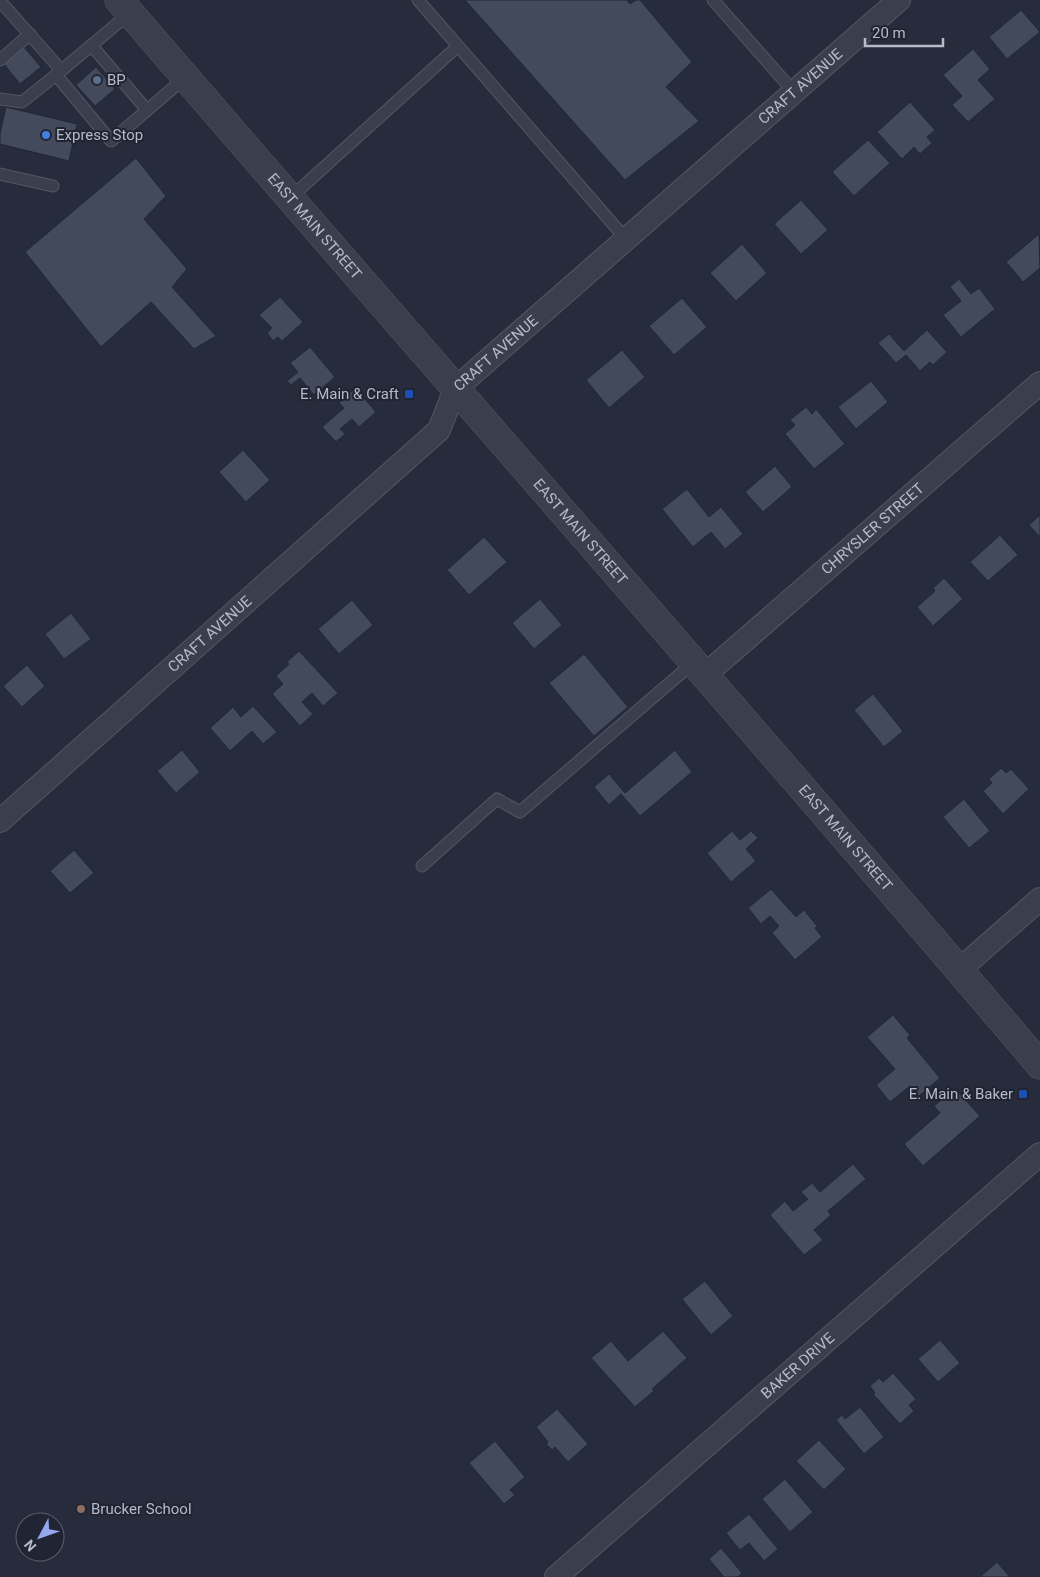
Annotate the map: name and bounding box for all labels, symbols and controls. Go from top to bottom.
scale bar [865,15,942,47]
text: 20 m [872,24,906,42]
street label: CRAFT AVENUE [755,44,846,128]
place label: BP [107,71,126,89]
marker: BP [91,74,103,86]
place label: Express Stop [56,126,143,144]
marker: Express Stop [40,129,52,141]
street label: EAST MAIN STREET [264,170,365,283]
street label: CRAFT AVENUE [450,311,542,395]
place label: E. Main & Craft [300,385,399,403]
marker: E. Main & Craft [403,388,415,400]
street label: EAST MAIN STREET [529,475,631,588]
street label: CHRYSLER STREET [818,479,928,578]
street label: CRAFT AVENUE [164,592,256,676]
street label: EAST MAIN STREET [795,781,896,895]
place label: E. Main & Baker [909,1085,1013,1103]
marker: E. Main & Baker [1017,1088,1029,1100]
street label: BAKER DRIVE [757,1329,838,1403]
place label: Brucker School [91,1500,192,1518]
marker: Brucker School [75,1503,87,1515]
north arrow [15,1512,65,1562]
text: N [21,1537,39,1555]

